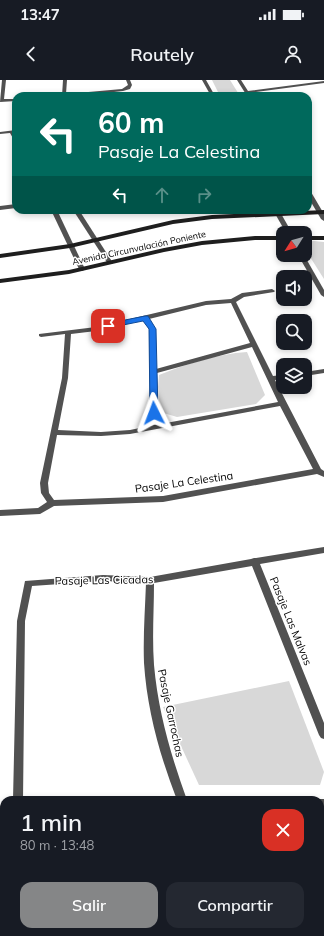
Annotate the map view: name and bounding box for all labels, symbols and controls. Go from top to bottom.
text: 13:47 [20,5,60,24]
icon: back [20,43,42,65]
text: Routely [130,43,194,66]
icon: person [282,43,304,65]
text: 60 m [98,105,164,140]
icon: left [32,108,84,160]
text: Pasaje La Celestina [98,140,260,163]
icon: left [109,184,131,206]
icon: ahead [151,184,173,206]
icon: right [193,184,215,206]
north arrow [276,226,312,262]
map controls [276,226,312,394]
street label: Avenida Circunvalación Poniente [71,228,207,267]
button: sound [276,270,312,306]
pin [91,309,125,343]
button: search [276,314,312,350]
icon: arrive [97,315,119,337]
button: layers [276,358,312,394]
position arrow [133,392,175,434]
street label: Pasaje La Celestina [134,468,234,496]
street label: Pasaje Las Cicadas [55,572,153,588]
street label: Pasaje Las Malvas [267,575,315,667]
street label: Pasaje Garrochas [155,668,187,758]
text: 1 min [20,807,82,837]
button: close [262,809,304,851]
text: 80 m · 13:48 [20,837,94,853]
button: Salir [20,882,158,928]
button: Compartir [166,882,304,928]

